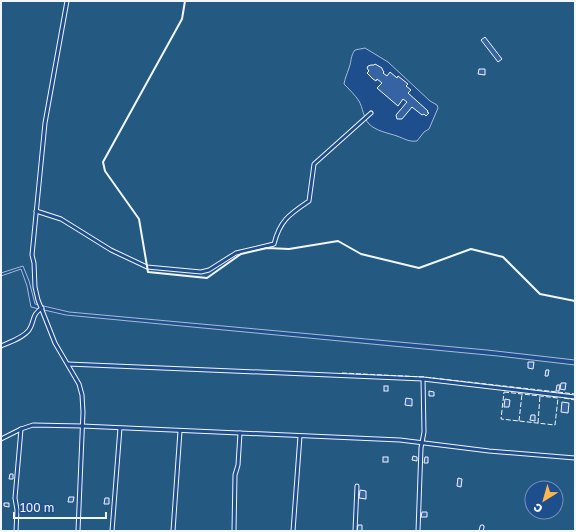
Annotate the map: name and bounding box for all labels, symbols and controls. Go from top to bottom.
north arrow [524,480,564,520]
scale bar [14,494,106,520]
text: 100 m [20,500,54,515]
text: С [530,501,545,516]

